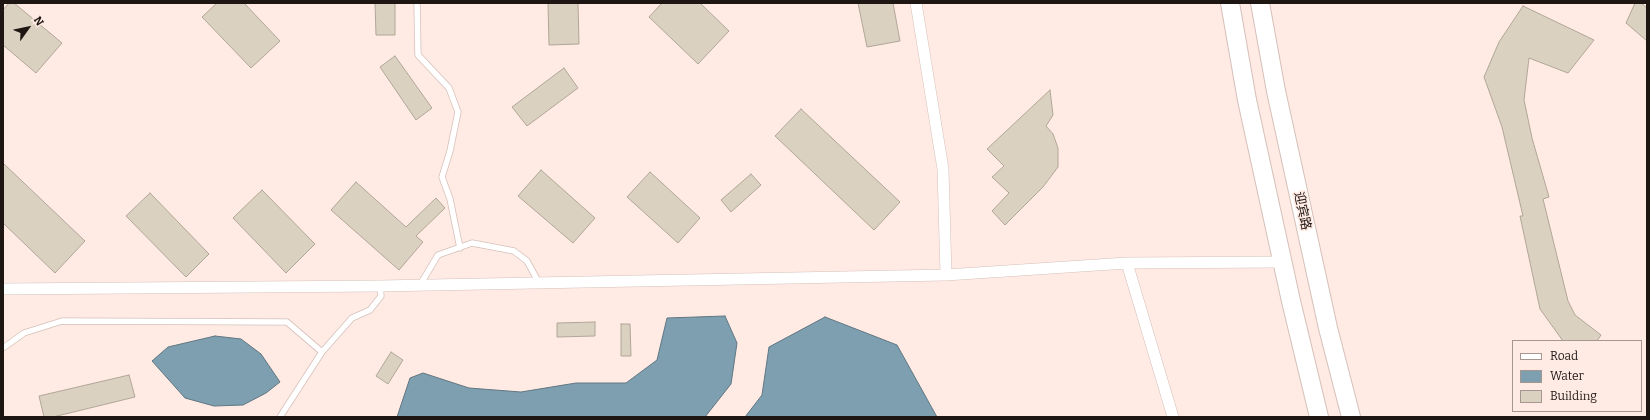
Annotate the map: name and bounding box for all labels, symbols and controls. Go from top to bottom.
north arrow [8,8,48,48]
text: N [31,14,46,28]
street label: 迎宾路 [1290,190,1314,232]
legend [1512,340,1642,412]
text: Road [1550,349,1578,363]
text: Water [1550,369,1584,383]
text: Building [1550,389,1597,403]

